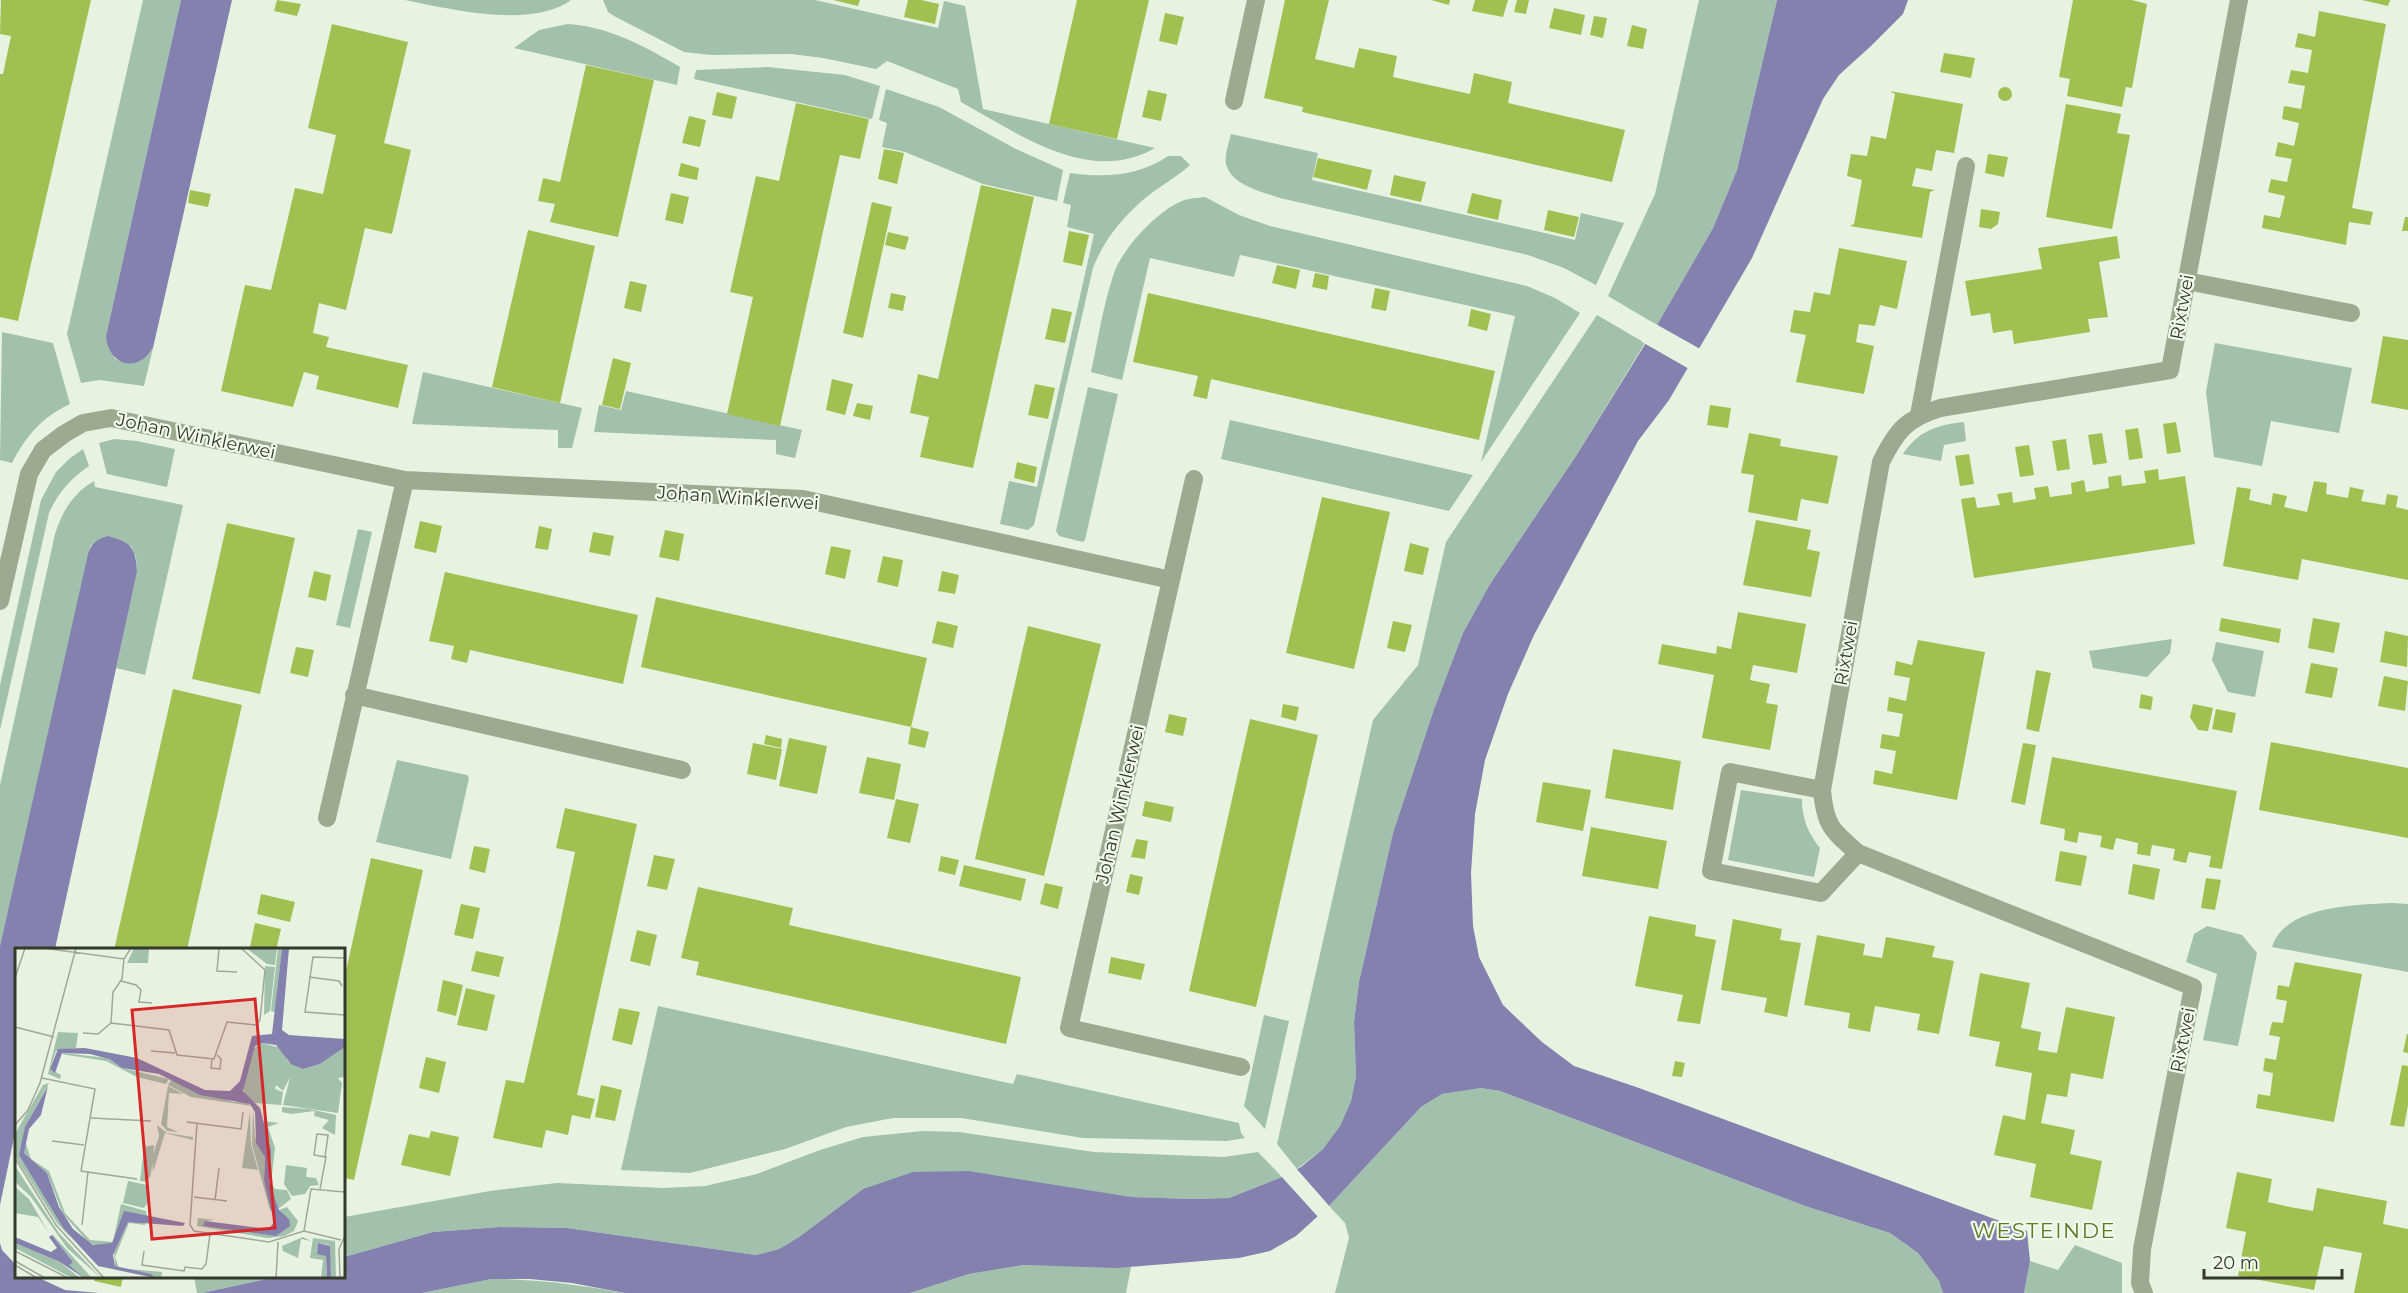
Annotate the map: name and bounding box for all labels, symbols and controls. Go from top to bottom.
street label: Rixtwei [2165,273,2199,341]
street label: Johan Winklerwei [114,408,277,464]
street label: Johan Winklerwei [655,481,820,515]
street label: Rixtwei [1829,619,1863,687]
street label: Johan Winklerwei [1091,723,1149,886]
inset map [15,948,345,1278]
street label: Rixtwei [2166,1006,2200,1074]
district label: WESTEINDE [1972,1218,2116,1243]
scale bar [2204,1242,2342,1280]
text: 20 m [2213,1252,2259,1274]

